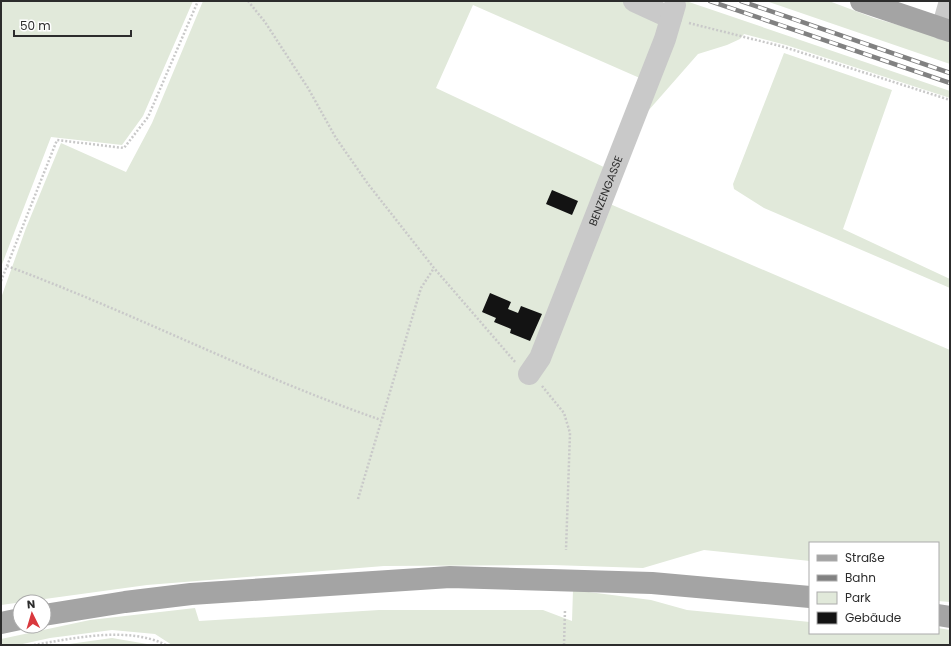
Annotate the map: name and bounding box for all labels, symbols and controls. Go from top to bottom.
scale bar [14,12,131,38]
text: 50 m [20,17,51,34]
street label: BENZENGASSE [585,153,626,228]
legend [809,542,939,634]
text: Straße [845,549,885,566]
text: Bahn [845,569,876,586]
text: Park [845,589,872,606]
north arrow [12,594,52,634]
text: N [26,596,36,612]
text: Gebäude [845,609,901,626]

